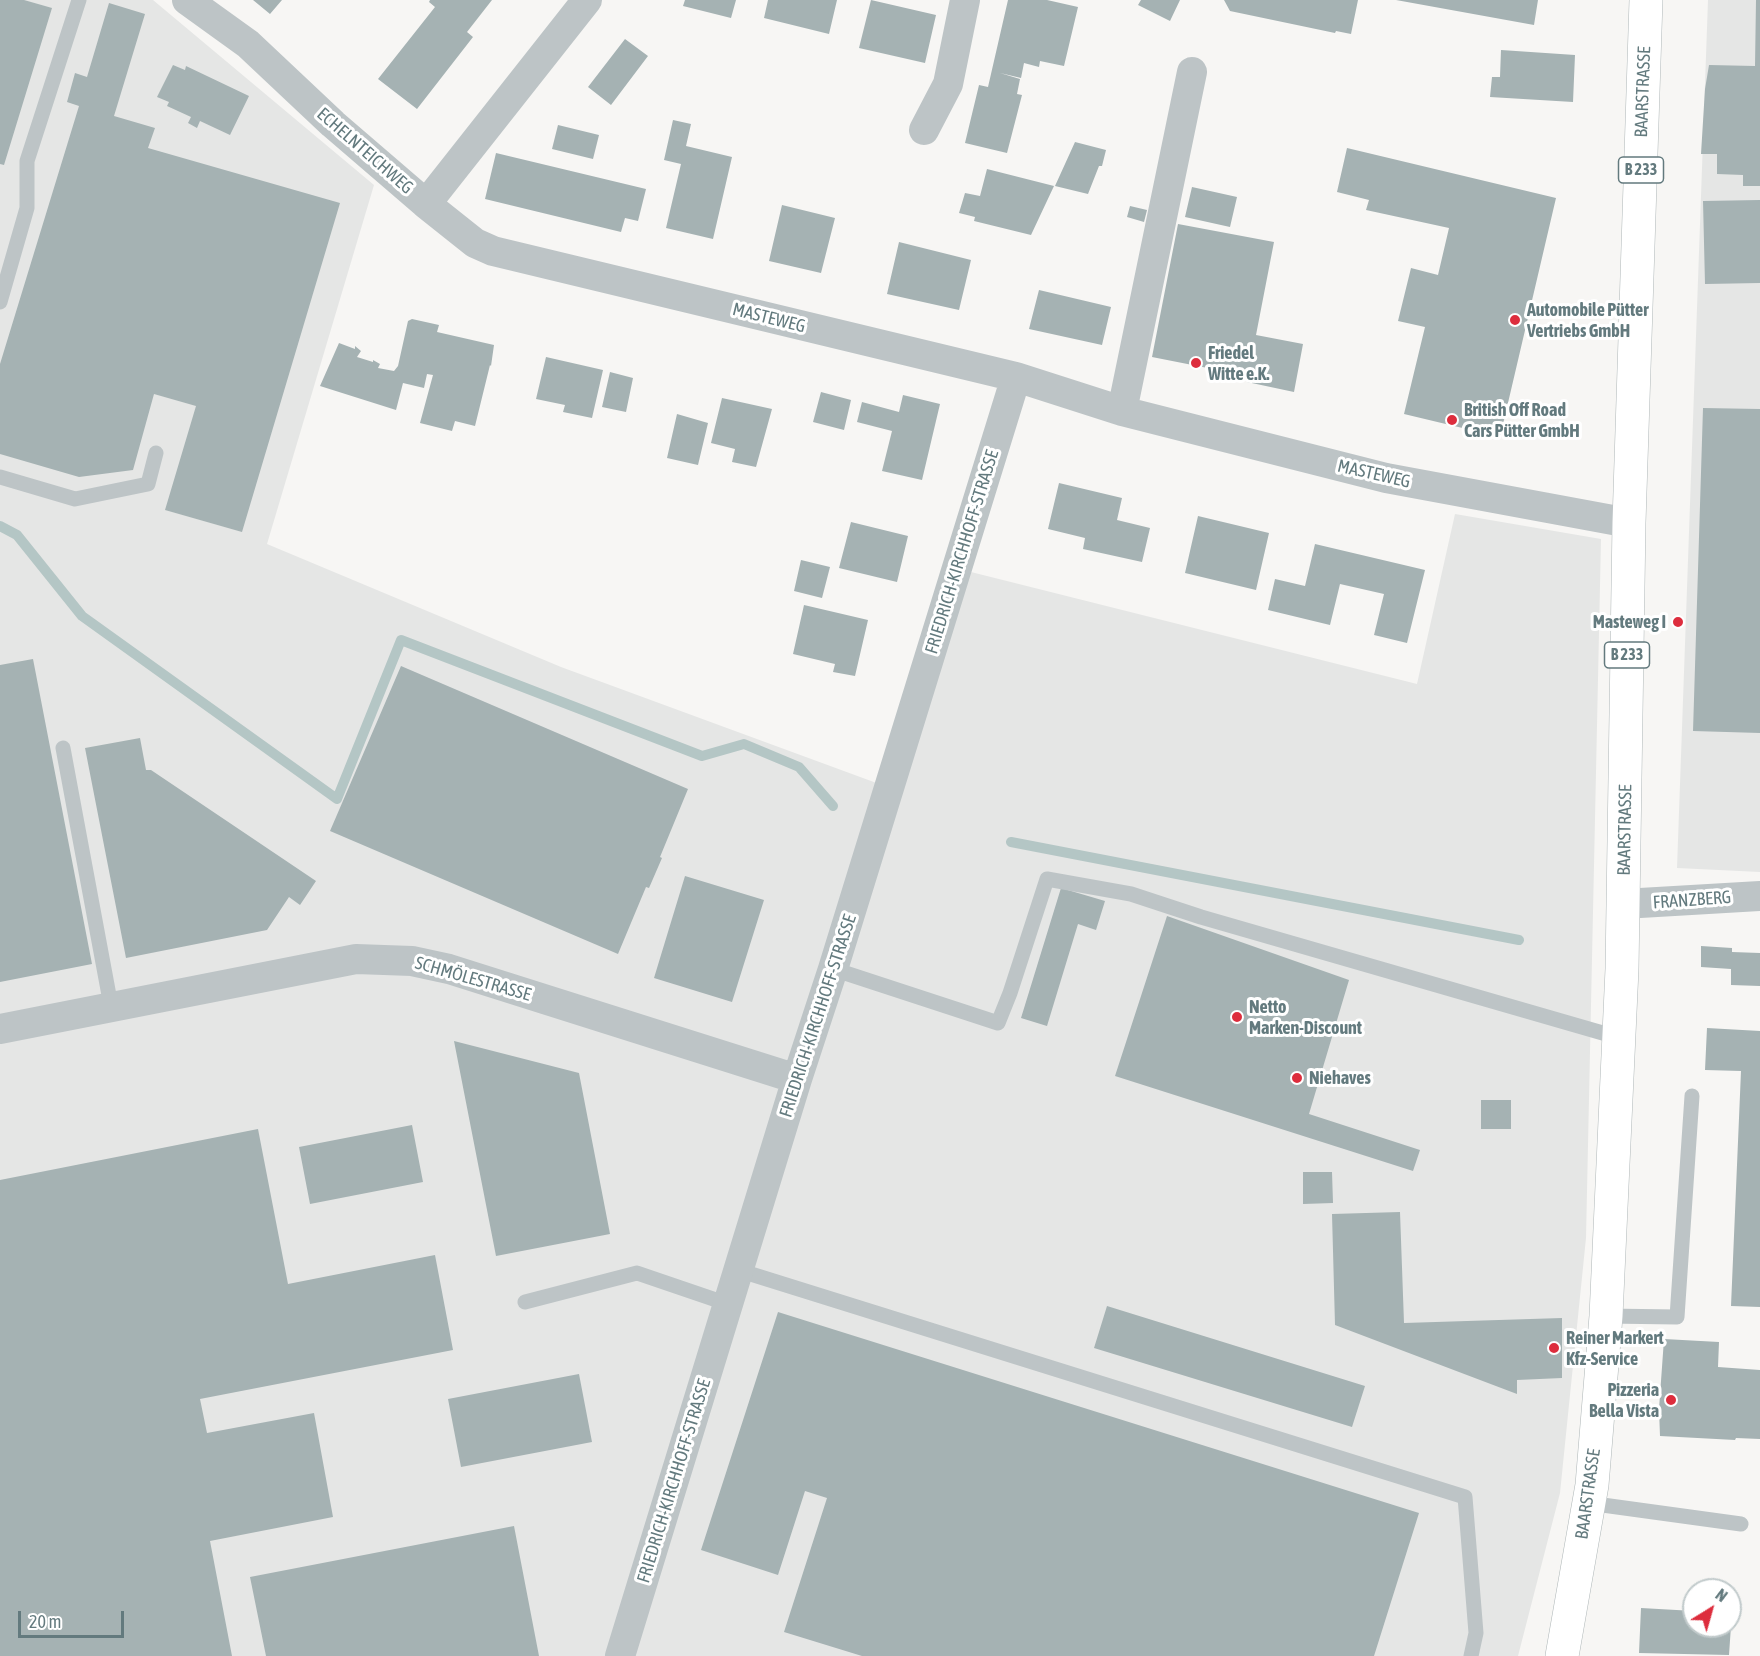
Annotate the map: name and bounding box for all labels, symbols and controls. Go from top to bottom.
street label: BAARSTRASSE [1631,46,1655,138]
street label: ECHELNTEICHWEG [312,103,418,199]
road number: B 233 [1618,157,1664,183]
street label: MASTEWEG [730,299,808,337]
place label: Automobile Pütter Vertriebs GmbH [1527,299,1648,342]
marker: Automobile Pütter Vertriebs GmbH [1508,313,1522,327]
place label: Friedel Witte e.K. [1208,342,1269,385]
marker: Friedel Witte e.K. [1189,356,1203,370]
place label: British Off Road Cars Pütter GmbH [1464,399,1580,442]
marker: British Off Road Cars Pütter GmbH [1445,413,1459,427]
street label: FRIEDRICH-KIRCHHOFF-STRASSE [921,447,1003,657]
street label: MASTEWEG [1335,455,1413,493]
place label: Masteweg I [1593,611,1666,633]
marker: Masteweg I [1671,615,1685,629]
road number: B 233 [1604,642,1650,668]
street label: BAARSTRASSE [1613,784,1637,876]
street label: FRANZBERG [1652,886,1732,914]
street label: FRIEDRICH-KIRCHHOFF-STRASSE [775,912,861,1120]
street label: SCHMÖLESTRASSE [413,952,533,1006]
place label: Netto Marken-Discount [1249,996,1362,1038]
marker: Netto Marken-Discount [1230,1010,1244,1024]
place label: Niehaves [1309,1067,1371,1089]
marker: Niehaves [1290,1071,1304,1085]
place label: Reiner Markert Kfz-Service [1566,1327,1664,1370]
marker: Reiner Markert Kfz-Service [1547,1341,1561,1355]
street label: FRIEDRICH-KIRCHHOFF-STRASSE [633,1376,715,1586]
place label: Pizzeria Bella Vista [1589,1379,1659,1422]
marker: Pizzeria Bella Vista [1664,1393,1678,1407]
street label: BAARSTRASSE [1571,1447,1605,1541]
north arrow [1682,1578,1742,1638]
text: N [1712,1585,1731,1605]
scale bar [21,1599,128,1637]
text: 20 m [29,1611,61,1632]

